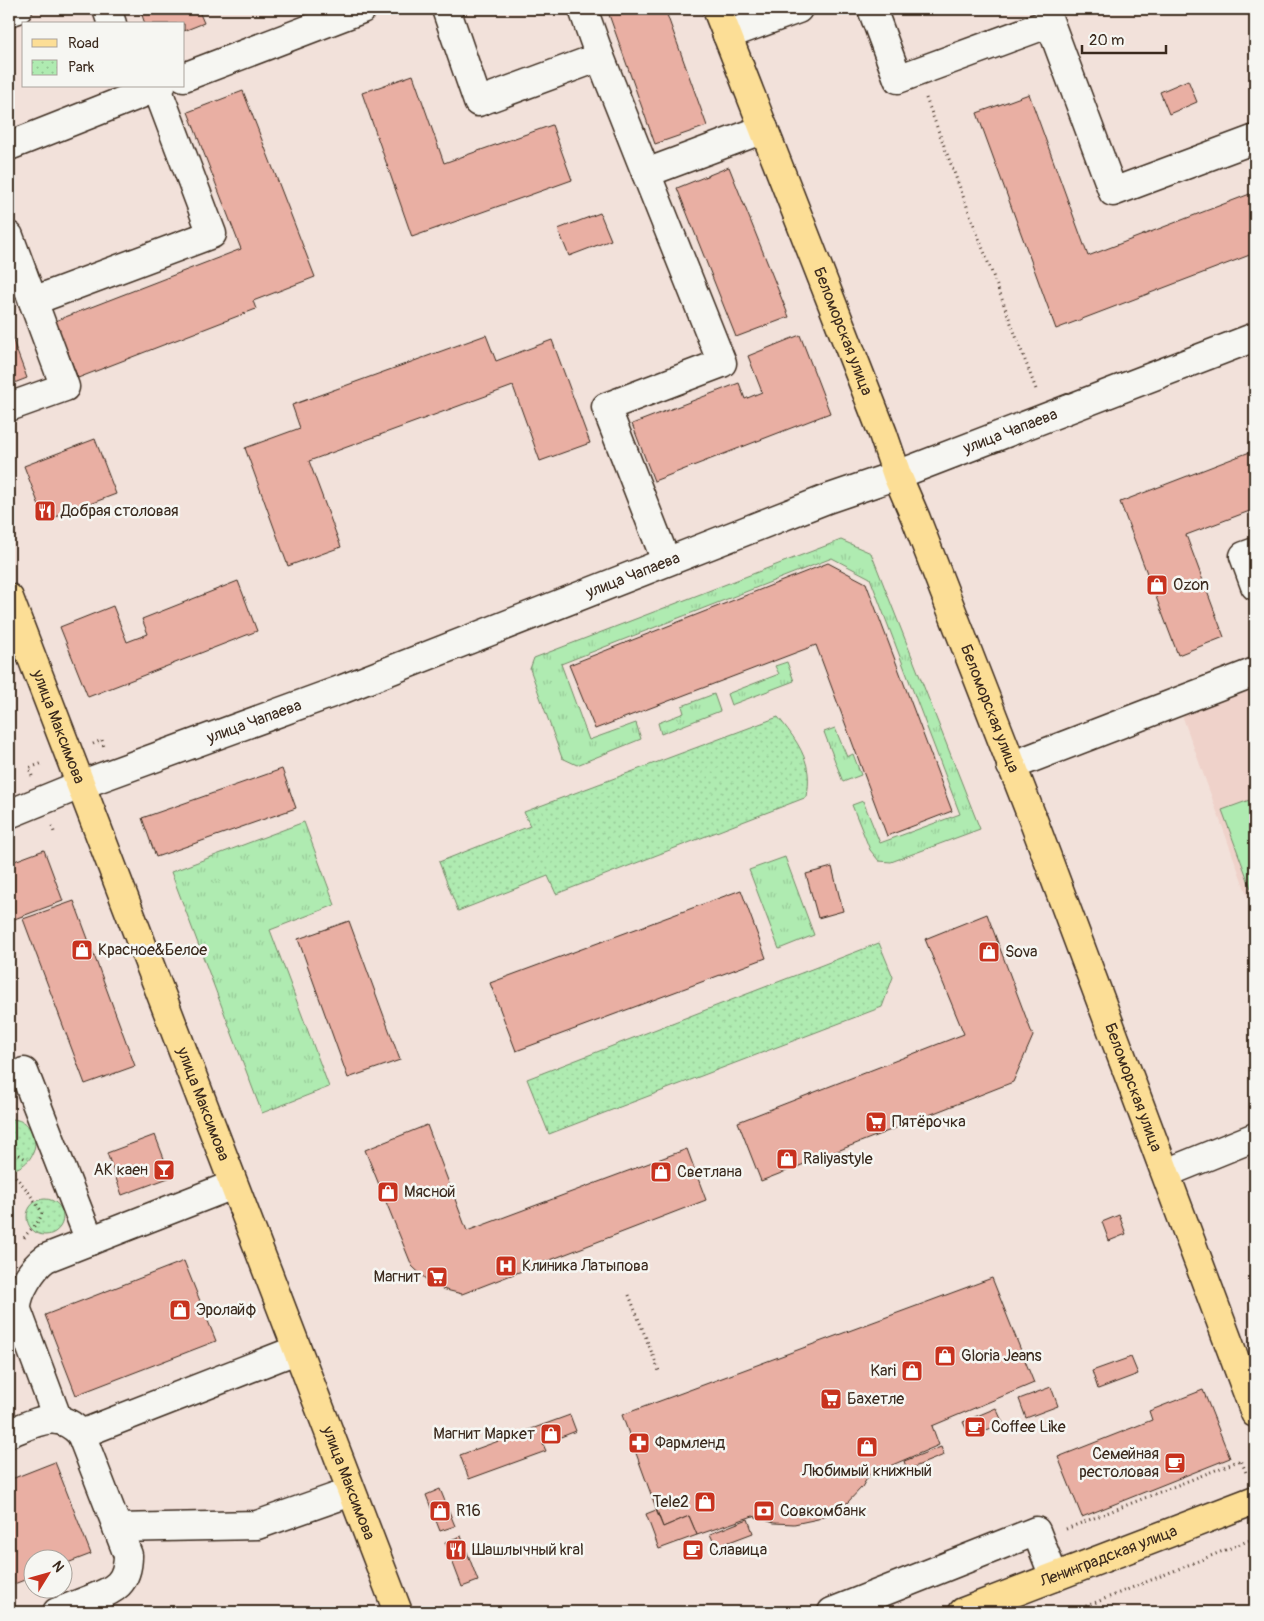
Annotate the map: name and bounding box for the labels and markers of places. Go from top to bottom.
restaurant icon: Добрая столовая [33,499,57,523]
place label: Добрая столовая [60,501,179,521]
shop icon: Ozon [1145,573,1169,597]
place label: Ozon [1173,575,1209,595]
shop icon: Красное&Белое [70,938,94,962]
place label: Красное&Белое [98,940,207,960]
shop icon: Sova [977,940,1001,964]
place label: Sova [1005,942,1038,962]
supermarket icon: Пятёрочка [864,1110,888,1134]
place label: Пятёрочка [892,1112,966,1132]
shop icon: Raliyastyle [775,1147,799,1171]
place label: Raliyastyle [803,1149,873,1169]
bar icon: АК каен [152,1158,176,1182]
place label: АК каен [93,1160,148,1180]
shop icon: Светлана [649,1160,673,1184]
place label: Светлана [677,1162,742,1182]
shop icon: Мясной [376,1180,400,1204]
place label: Мясной [404,1182,455,1202]
hospital icon: Клиника Латыпова [494,1254,518,1278]
place label: Клиника Латыпова [522,1256,648,1276]
supermarket icon: Магнит [425,1265,449,1289]
place label: Магнит [373,1267,421,1287]
shop icon: Эролайф [168,1298,192,1322]
place label: Эролайф [196,1300,257,1320]
shop icon: Gloria Jeans [933,1344,957,1368]
place label: Gloria Jeans [961,1346,1042,1366]
shop icon: Kari [900,1359,924,1383]
place label: Kari [870,1361,896,1381]
supermarket icon: Бахетле [819,1387,843,1411]
place label: Бахетле [847,1389,904,1409]
cafe icon: Coffee Like [963,1415,987,1439]
place label: Coffee Like [991,1417,1066,1437]
shop icon: Магнит Маркет [539,1422,563,1446]
place label: Магнит Маркет [433,1424,535,1444]
pharmacy icon: Фармленд [627,1431,651,1455]
place label: Фармленд [655,1433,726,1453]
shop icon: Любимый книжный [855,1435,879,1459]
place label: Семейная рестоловая [1079,1444,1159,1482]
cafe icon: Семейная рестоловая [1163,1451,1187,1475]
place label: Любимый книжный [801,1461,932,1481]
shop icon: Tele2 [693,1490,717,1514]
place label: Tele2 [653,1492,689,1512]
shop icon: R16 [428,1499,452,1523]
bank icon: Совкомбанк [752,1499,776,1523]
place label: R16 [456,1501,481,1521]
place label: Совкомбанк [780,1501,867,1521]
restaurant icon: Шашлычный kral [444,1538,468,1562]
cafe icon: Славица [681,1538,705,1562]
place label: Шашлычный kral [472,1540,584,1560]
place label: Славица [709,1540,767,1560]

